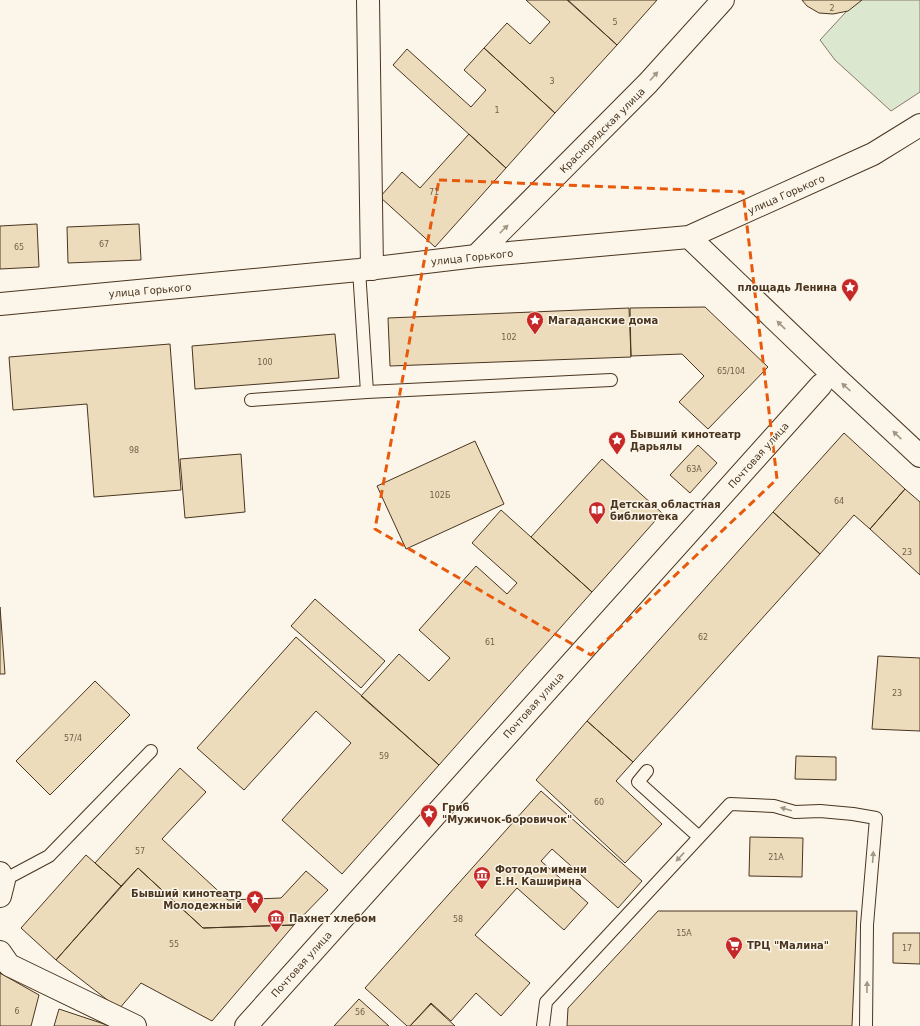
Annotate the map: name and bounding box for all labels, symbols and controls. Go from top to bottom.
house number: 2 [829,4,835,13]
house number: 5 [612,18,618,27]
one-way arrow [649,71,659,81]
house number: 3 [549,77,555,86]
street label: Краснорядская улица [558,86,647,175]
house number: 1 [494,106,500,115]
street label: улица Горького [746,173,826,216]
house number: 71 [429,188,439,197]
one-way arrow [499,224,509,234]
house number: 67 [99,240,109,249]
house number: 65 [14,243,24,252]
street label: улица Горького [430,248,514,267]
place icon: площадь Ленина [840,277,860,302]
street label: улица Горького [108,281,192,300]
place label: площадь Ленина [738,282,837,293]
place icon: Магаданские дома [525,310,545,335]
place label: Магаданские дома [548,315,658,326]
one-way arrow [776,321,786,330]
house number: 102 [501,333,517,342]
house number: 100 [257,358,273,367]
house number: 65/104 [717,367,745,376]
one-way arrow [840,382,851,391]
street label: Почтовая улица [726,420,791,490]
place label: Бывший кинотеатр Дарьялы [630,429,741,452]
place icon: Бывший кинотеатр Дарьялы [607,430,627,455]
one-way arrow [892,430,902,439]
house number: 98 [129,446,139,455]
house number: 63А [686,465,702,474]
house number: 102Б [430,491,450,500]
house number: 64 [834,497,844,506]
place label: Детская областная библиотека [610,499,721,522]
library icon: Детская областная библиотека [587,500,607,525]
house number: 23 [902,548,912,557]
house number: 62 [698,633,708,642]
house number: 61 [485,638,495,647]
street label: Почтовая улица [501,670,566,740]
house number: 23 [892,689,902,698]
house number: 57/4 [64,734,82,743]
house number: 59 [379,752,389,761]
house number: 60 [594,798,604,807]
place label: Гриб "Мужичок-боровичок" [442,802,572,825]
place icon: Гриб "Мужичок-боровичок" [419,803,439,828]
one-way arrow [779,806,791,812]
house number: 57 [135,847,145,856]
one-way arrow [870,851,877,863]
one-way arrow [675,852,684,863]
house number: 21А [768,853,784,862]
place label: Фотодом имени Е.Н. Каширина [495,864,587,887]
museum icon: Фотодом имени Е.Н. Каширина [472,865,492,890]
place label: Бывший кинотеатр Молодежный [131,888,242,911]
place icon: Бывший кинотеатр Молодежный [245,889,265,914]
museum icon: Пахнет хлебом [266,908,286,933]
place label: Пахнет хлебом [289,913,376,924]
house number: 58 [453,915,463,924]
street label: Почтовая улица [269,929,334,999]
house number: 15А [676,929,692,938]
supermarket icon: ТРЦ "Малина" [724,935,744,960]
house number: 55 [169,940,179,949]
place label: ТРЦ "Малина" [747,940,829,951]
house number: 17 [902,944,912,953]
one-way arrow [864,980,870,993]
house number: 6 [14,1007,20,1016]
house number: 56 [355,1008,365,1017]

